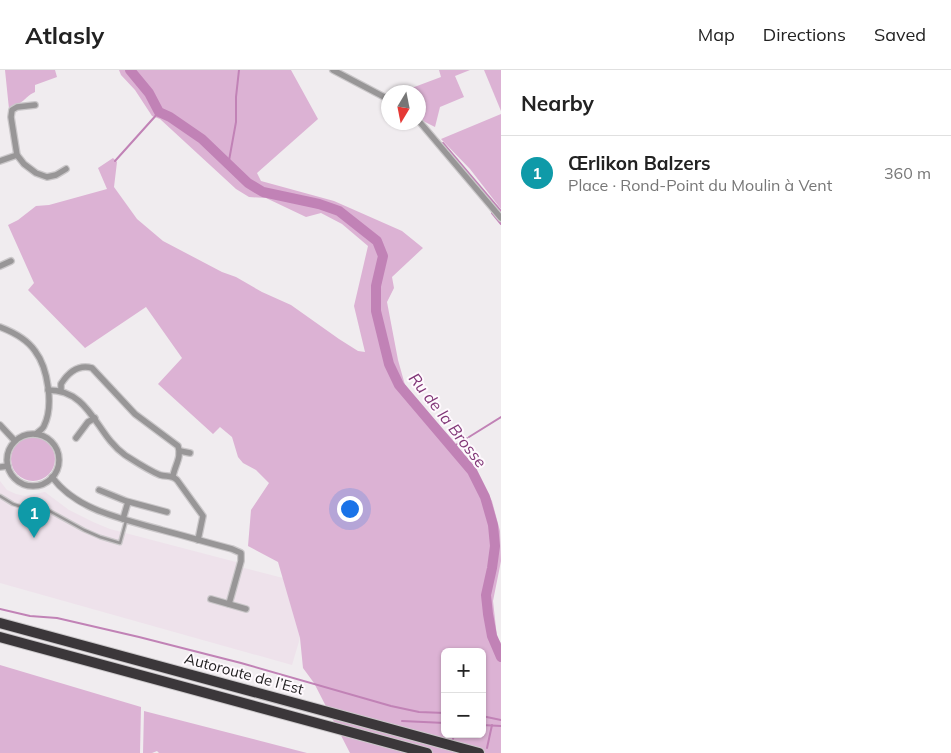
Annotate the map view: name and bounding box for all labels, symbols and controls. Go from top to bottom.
text: Atlasly [25,20,104,50]
text: Map [698,23,735,46]
text: Directions [763,23,846,46]
text: Saved [874,23,926,46]
north arrow [381,85,426,130]
text: Nearby [521,90,594,116]
text: Œrlikon Balzers [568,151,711,175]
text: 1 [532,163,542,183]
text: 360 m [884,163,931,183]
text: Place · Rond-Point du Moulin à Vent [568,175,832,195]
water label: Ru de la Brosse [405,369,491,472]
your location [337,496,363,522]
pin: 1 [18,497,50,538]
street label: Autoroute de l’Est [182,648,306,699]
map controls [441,648,486,738]
button: + [441,648,486,693]
button: − [441,693,486,738]

